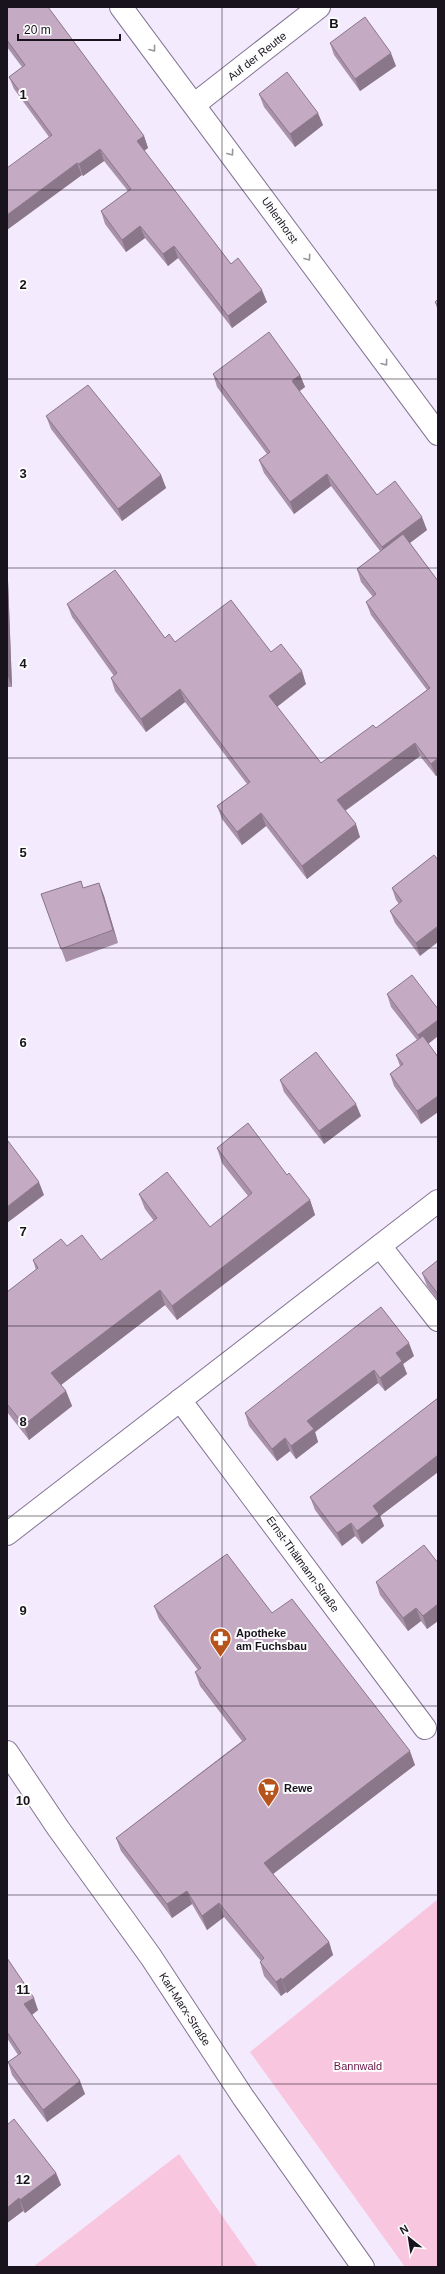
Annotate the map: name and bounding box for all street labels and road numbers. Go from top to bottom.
street label: Auf der Reutte [225,29,289,83]
street label: Uhlenhorst [260,195,300,245]
street label: Ernst-Thälmann-Straße [264,1514,342,1614]
street label: Karl-Marx-Straße [157,1970,213,2048]

